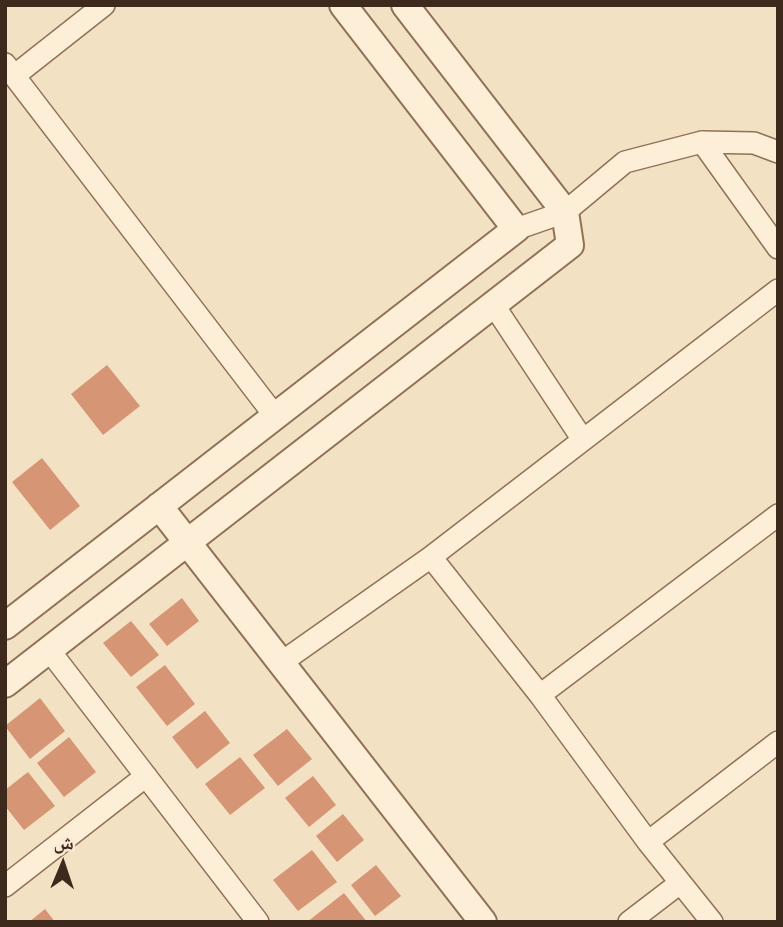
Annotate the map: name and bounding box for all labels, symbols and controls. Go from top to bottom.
north arrow [28,829,98,899]
text: ش [53,831,74,854]

